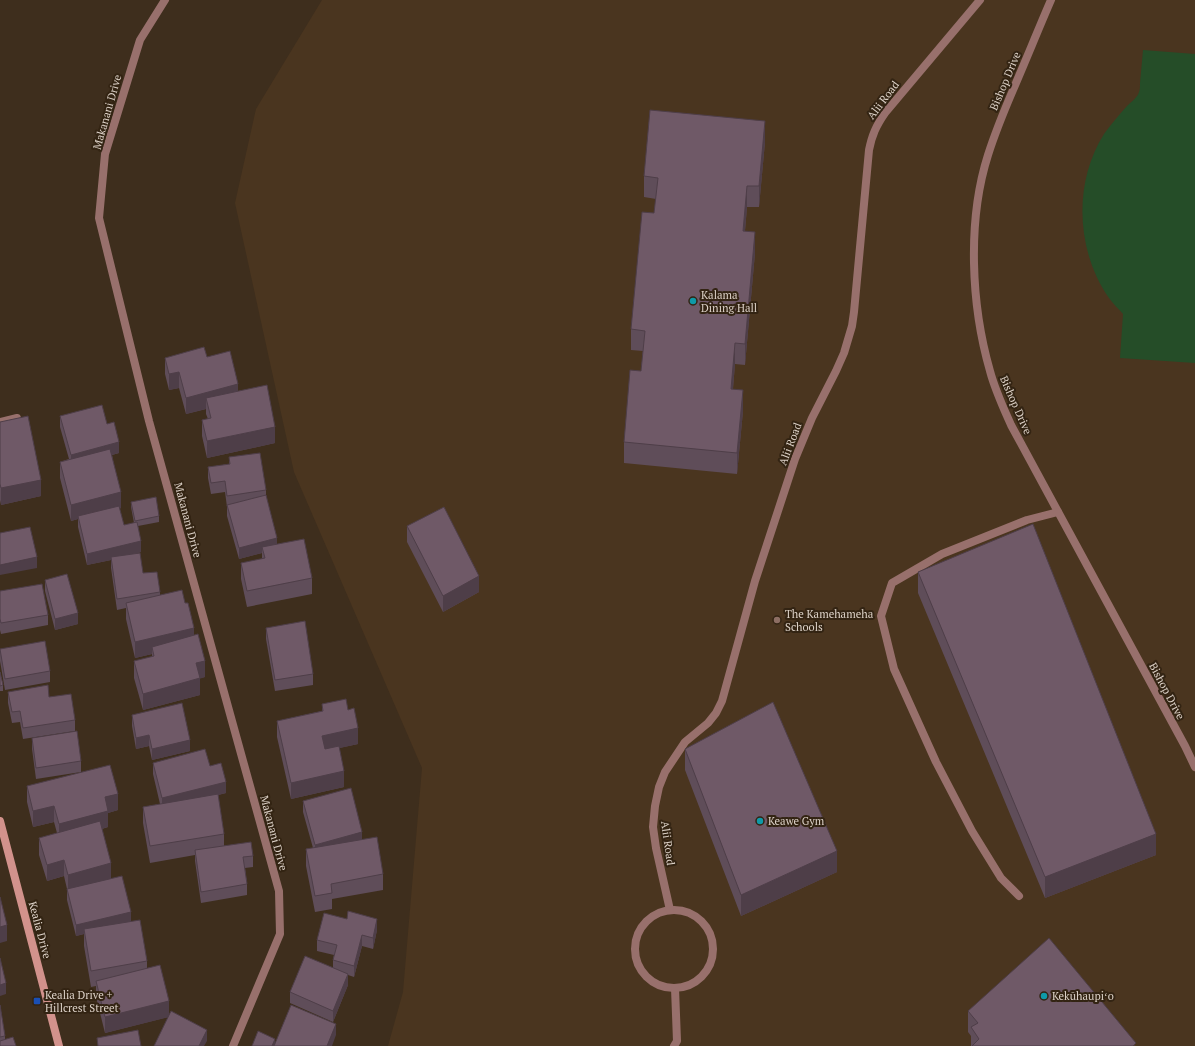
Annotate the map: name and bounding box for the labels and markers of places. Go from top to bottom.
place label: Kalama Dining Hall [701,288,757,315]
marker: Kalama Dining Hall [688,296,698,306]
place label: The Kamehameha Schools [785,607,874,634]
marker: The Kamehameha Schools [772,615,782,625]
place label: Keawe Gym [768,814,825,828]
marker: Keawe Gym [755,816,765,826]
place label: Kealia Drive + Hillcrest Street [45,988,119,1015]
place label: Kekūhaupiʻo [1052,989,1114,1003]
marker: Kekūhaupiʻo [1039,991,1049,1001]
marker: Kealia Drive + Hillcrest Street [32,996,42,1006]

